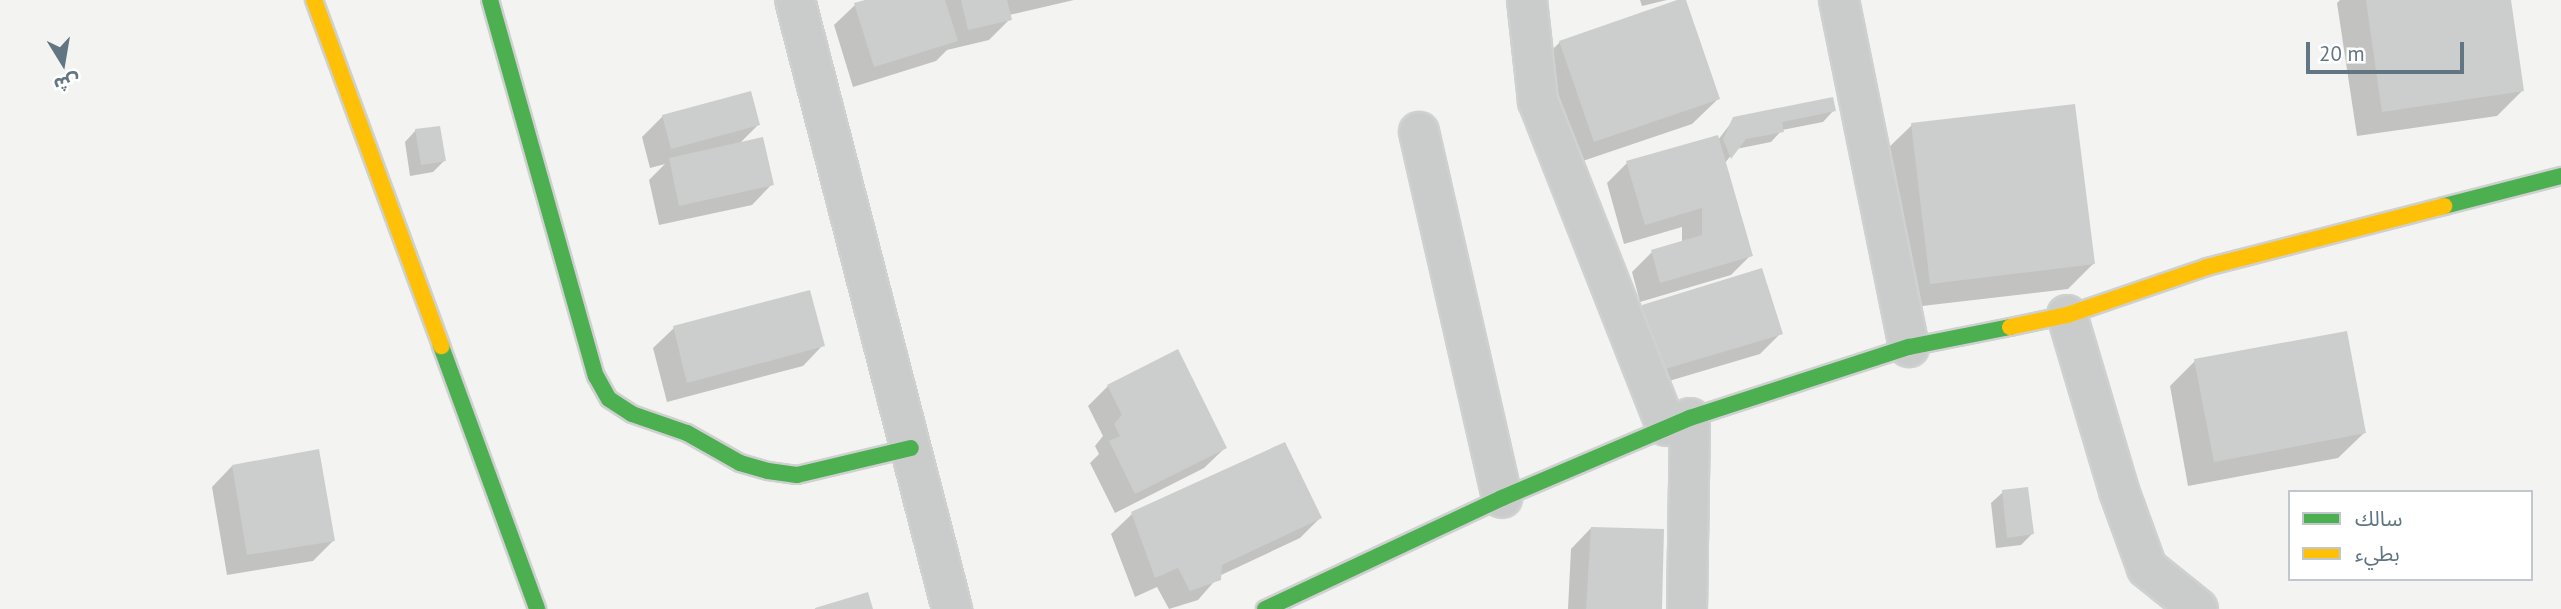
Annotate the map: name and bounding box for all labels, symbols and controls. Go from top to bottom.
north arrow [28,28,98,98]
scale bar [2309,28,2466,72]
text: 20 m [2319,40,2365,67]
text: ش [52,69,82,98]
legend [2288,490,2533,581]
text: سالك [2355,505,2402,532]
text: بطيء [2355,540,2400,567]

